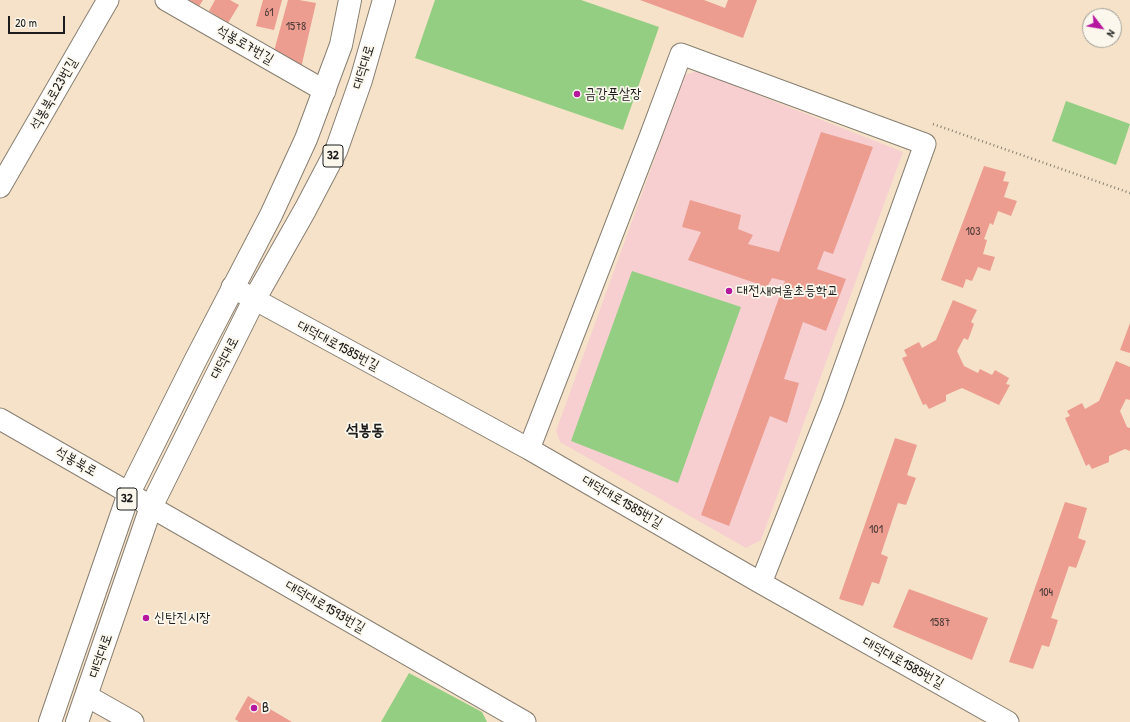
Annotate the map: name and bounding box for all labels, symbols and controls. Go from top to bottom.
house number: 61 [264,6,274,20]
scale bar [10,8,67,34]
north arrow [1082,8,1122,48]
text: 20 m [15,14,37,31]
house number: 1578 [286,20,306,34]
street label: 석봉로7번길 [213,22,277,68]
text: N [1104,28,1119,40]
street label: 대덕대로 [349,43,379,91]
street label: 석봉북로23번길 [27,55,81,133]
place label: 금강풋살장 [585,86,641,102]
marker: 금강풋살장 [572,89,582,99]
road number: 32 [323,145,343,167]
house number: 103 [965,225,981,239]
place label: 대전새여울초등학교 [737,283,838,299]
marker: 대전새여울초등학교 [724,286,734,296]
street label: 대덕대로1585번길 [294,317,382,375]
street label: 대덕대로 [207,334,243,382]
district label: 석봉동 [346,421,384,441]
street label: 석봉북로 [52,443,100,481]
street label: 대덕대로1585번길 [579,472,665,532]
road number: 32 [117,488,137,510]
house number: 101 [869,523,883,537]
street label: 대덕대로1593번길 [282,577,368,637]
house number: 104 [1039,586,1053,600]
place label: 신탄진시장 [154,610,210,626]
marker: 신탄진시장 [141,613,151,623]
house number: 1587 [930,616,950,630]
street label: 대덕대로 [86,632,116,680]
street label: 대덕대로1585번길 [859,634,947,692]
place label: B [262,700,269,716]
marker: B [249,703,259,713]

